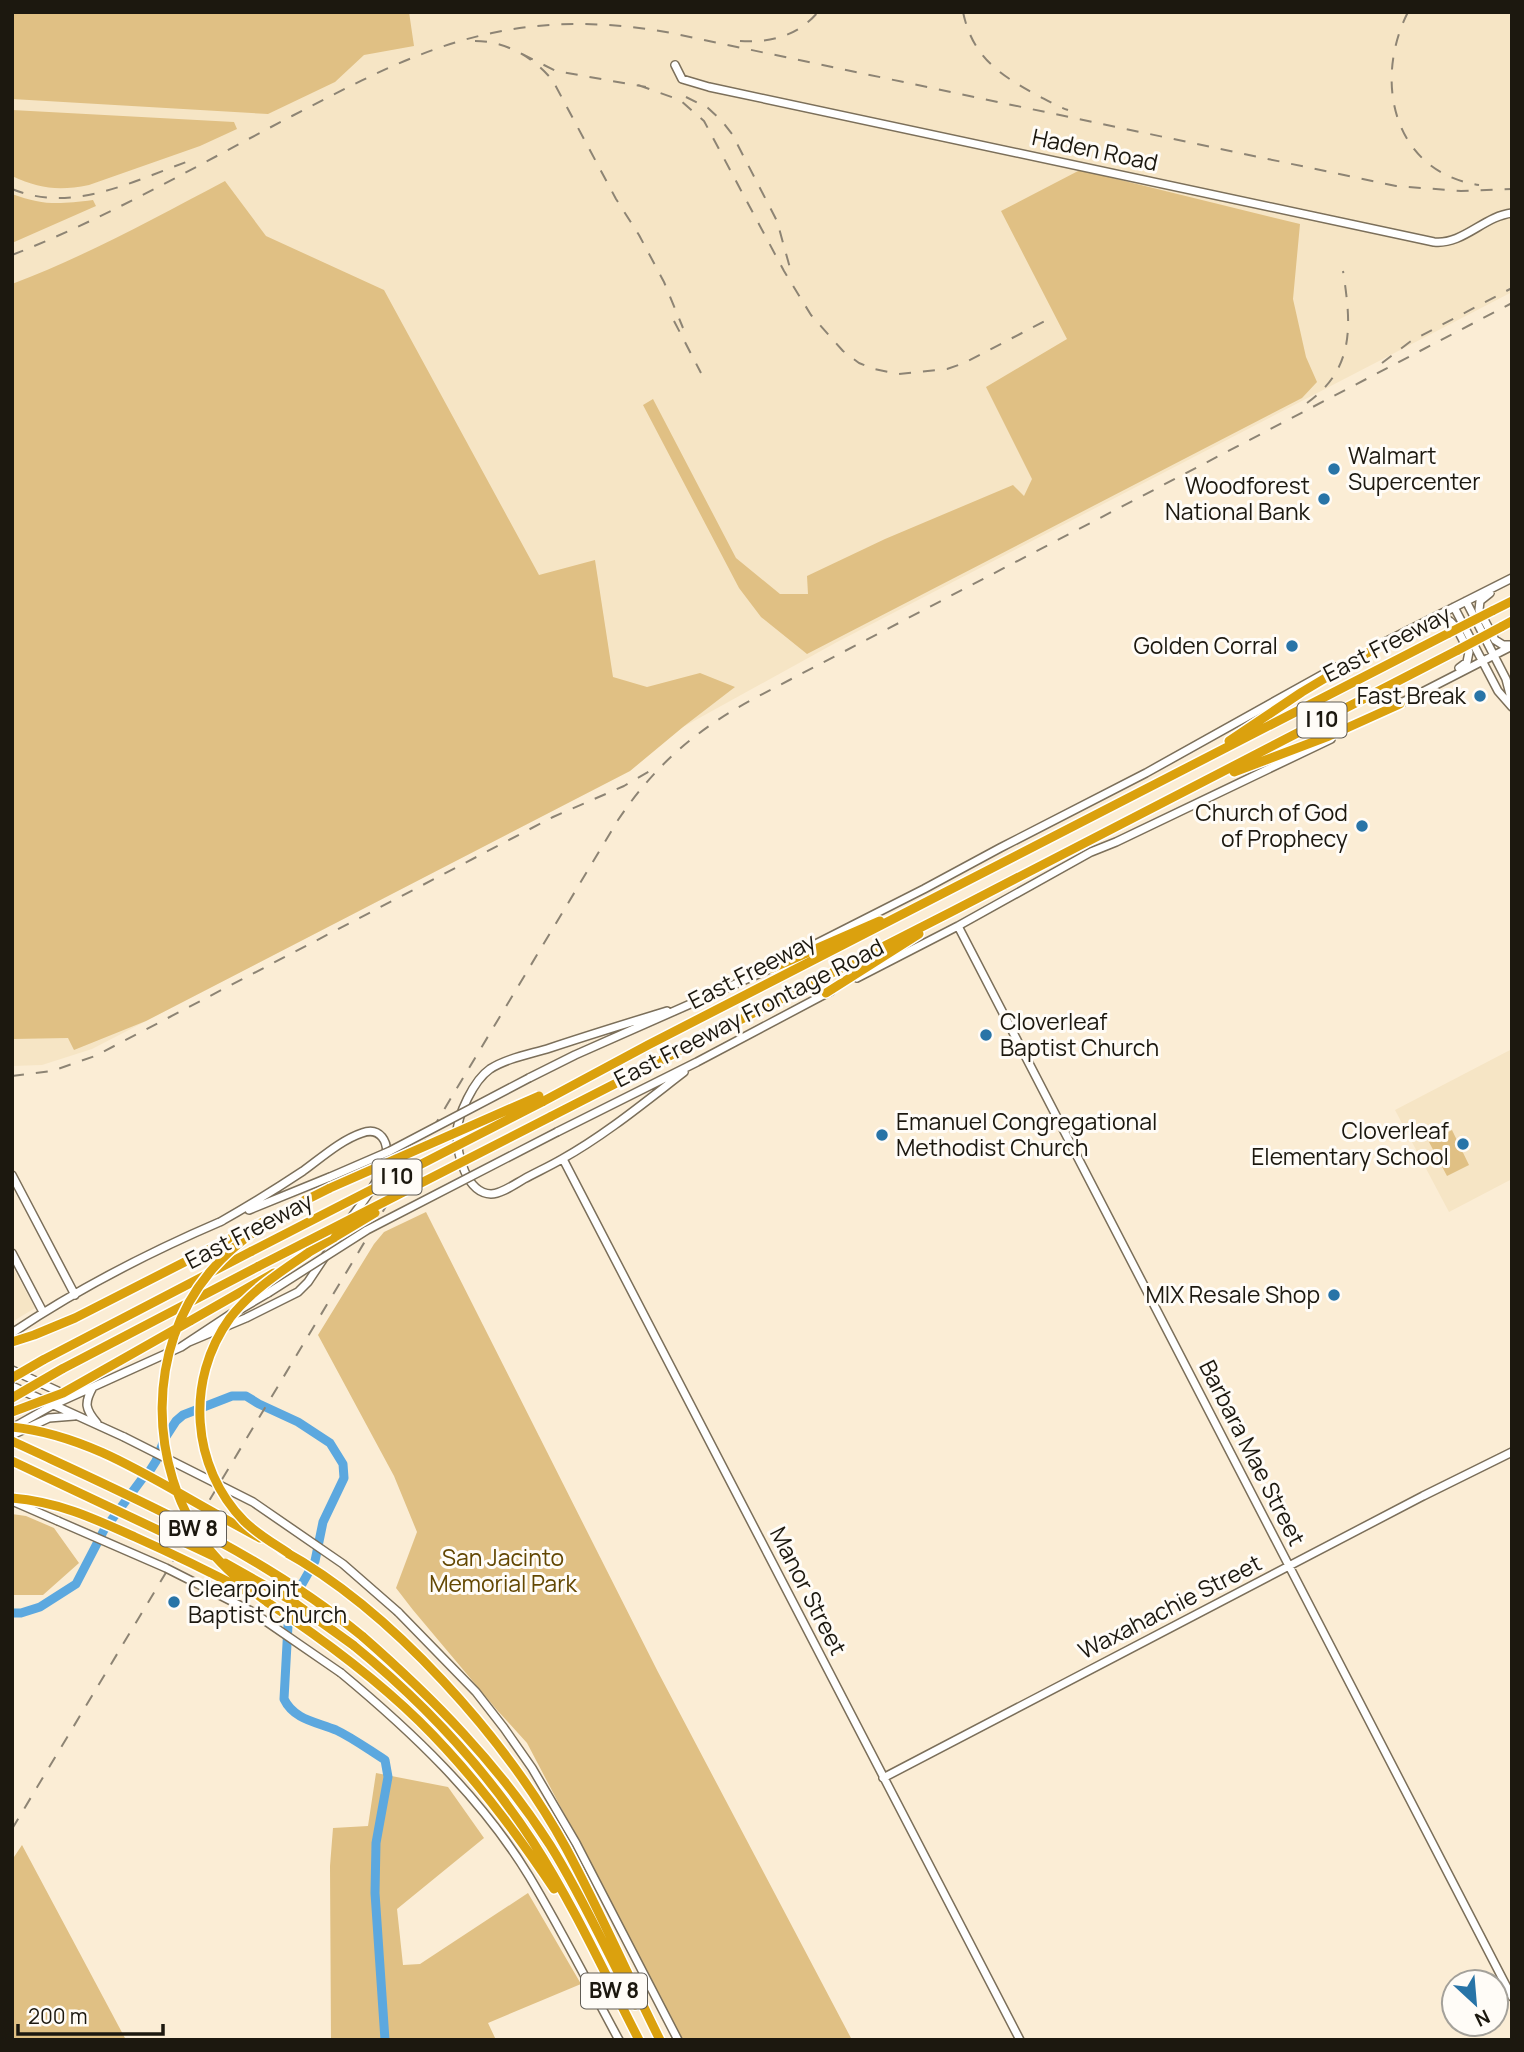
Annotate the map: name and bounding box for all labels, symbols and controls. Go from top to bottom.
street label: Haden Road [1029,120,1161,178]
place label: Walmart Supercenter [1348,439,1481,497]
marker: Walmart Supercenter [1326,461,1342,477]
place label: Woodforest National Bank [1165,469,1311,527]
marker: Woodforest National Bank [1316,491,1332,507]
street label: East Freeway [1317,597,1456,689]
place label: Golden Corral [1133,629,1278,661]
marker: Golden Corral [1284,638,1300,654]
place label: Fast Break [1357,679,1467,711]
marker: Fast Break [1472,688,1488,704]
road number: I 10 [1298,702,1346,738]
place label: Church of God of Prophecy [1195,796,1348,854]
marker: Church of God of Prophecy [1354,818,1370,834]
street label: East Freeway [682,924,821,1016]
street label: East Freeway Frontage Road [608,930,889,1094]
place label: Cloverleaf Baptist Church [1000,1005,1159,1063]
marker: Cloverleaf Baptist Church [978,1027,994,1043]
place label: Emanuel Congregational Methodist Church [896,1105,1157,1163]
place label: Cloverleaf Elementary School [1251,1114,1449,1172]
marker: Emanuel Congregational Methodist Church [874,1127,890,1143]
marker: Cloverleaf Elementary School [1455,1136,1471,1152]
road number: I 10 [372,1160,422,1194]
street label: East Freeway [179,1184,318,1276]
place label: MIX Resale Shop [1145,1278,1320,1310]
marker: MIX Resale Shop [1326,1287,1342,1303]
street label: Barbara Mae Street [1192,1354,1314,1551]
road number: BW 8 [160,1512,226,1546]
street label: Manor Street [763,1521,855,1660]
park label: San Jacinto Memorial Park [429,1541,577,1599]
street label: Waxahachie Street [1073,1546,1267,1666]
place label: Clearpoint Baptist Church [188,1572,347,1630]
marker: Clearpoint Baptist Church [166,1594,182,1610]
north arrow [1440,1968,1510,2038]
road number: BW 8 [581,1974,647,2008]
scale bar [18,1993,163,2037]
text: 200 m [28,2002,88,2030]
text: N [1471,2004,1494,2033]

